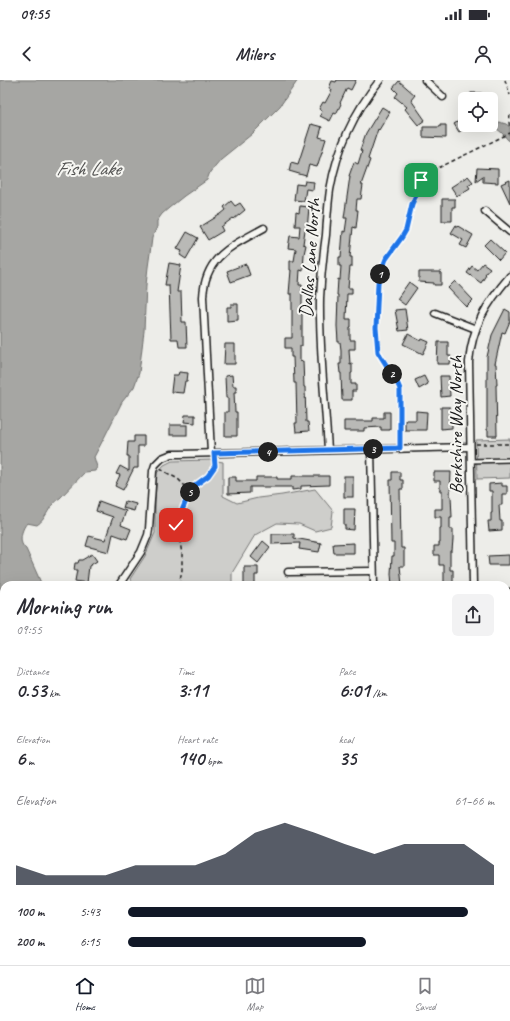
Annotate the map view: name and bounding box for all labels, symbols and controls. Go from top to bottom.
text: 09:55 [20,5,49,24]
icon: back [16,43,38,65]
text: Milers [236,43,274,65]
icon: person [472,43,494,65]
map controls [458,92,498,132]
button: locate [458,92,498,132]
water label: Fish Lake [56,156,124,181]
pin [404,163,438,197]
icon: arrive [410,169,432,191]
street label: Dallas Lane North [294,197,326,318]
pin: 1 [370,264,390,284]
text: 1 [378,267,382,281]
street label: Berkshire Way North [444,355,468,494]
pin: 2 [382,364,402,384]
text: 2 [390,367,394,381]
pin: 3 [363,439,383,459]
pin: 4 [258,442,278,462]
text: 3 [371,442,375,456]
text: 4 [266,445,270,459]
pin: 5 [180,482,200,502]
text: 5 [188,485,192,499]
pin [159,508,193,542]
icon: check [165,514,187,536]
text: Morning run [16,593,112,621]
button: share [452,594,494,636]
text: 09:55 [16,622,42,638]
text: Distance [16,664,49,678]
text: Time [177,664,194,678]
text: Pace [339,664,356,678]
text: 0.53 [16,678,47,703]
text: 3:11 [177,678,208,703]
text: 6:01 [339,678,370,703]
text: km [47,686,60,700]
text: /km [370,686,387,700]
text: Elevation [16,732,50,746]
text: Heart rate [177,732,217,746]
text: kcal [339,732,353,746]
text: 6 [16,746,25,771]
text: 140 [177,746,204,771]
text: 35 [339,746,356,771]
text: m [25,754,34,768]
text: bpm [204,754,222,768]
text: Elevation [16,793,56,809]
text: 61–66 m [454,793,494,809]
text: 100 m [16,904,44,920]
text: 5:43 [80,904,100,920]
text: 200 m [16,934,44,950]
text: 6:15 [80,934,100,950]
tab: Home [74,975,96,1013]
tab: Map [244,975,266,1013]
tab: Saved [414,975,436,1013]

